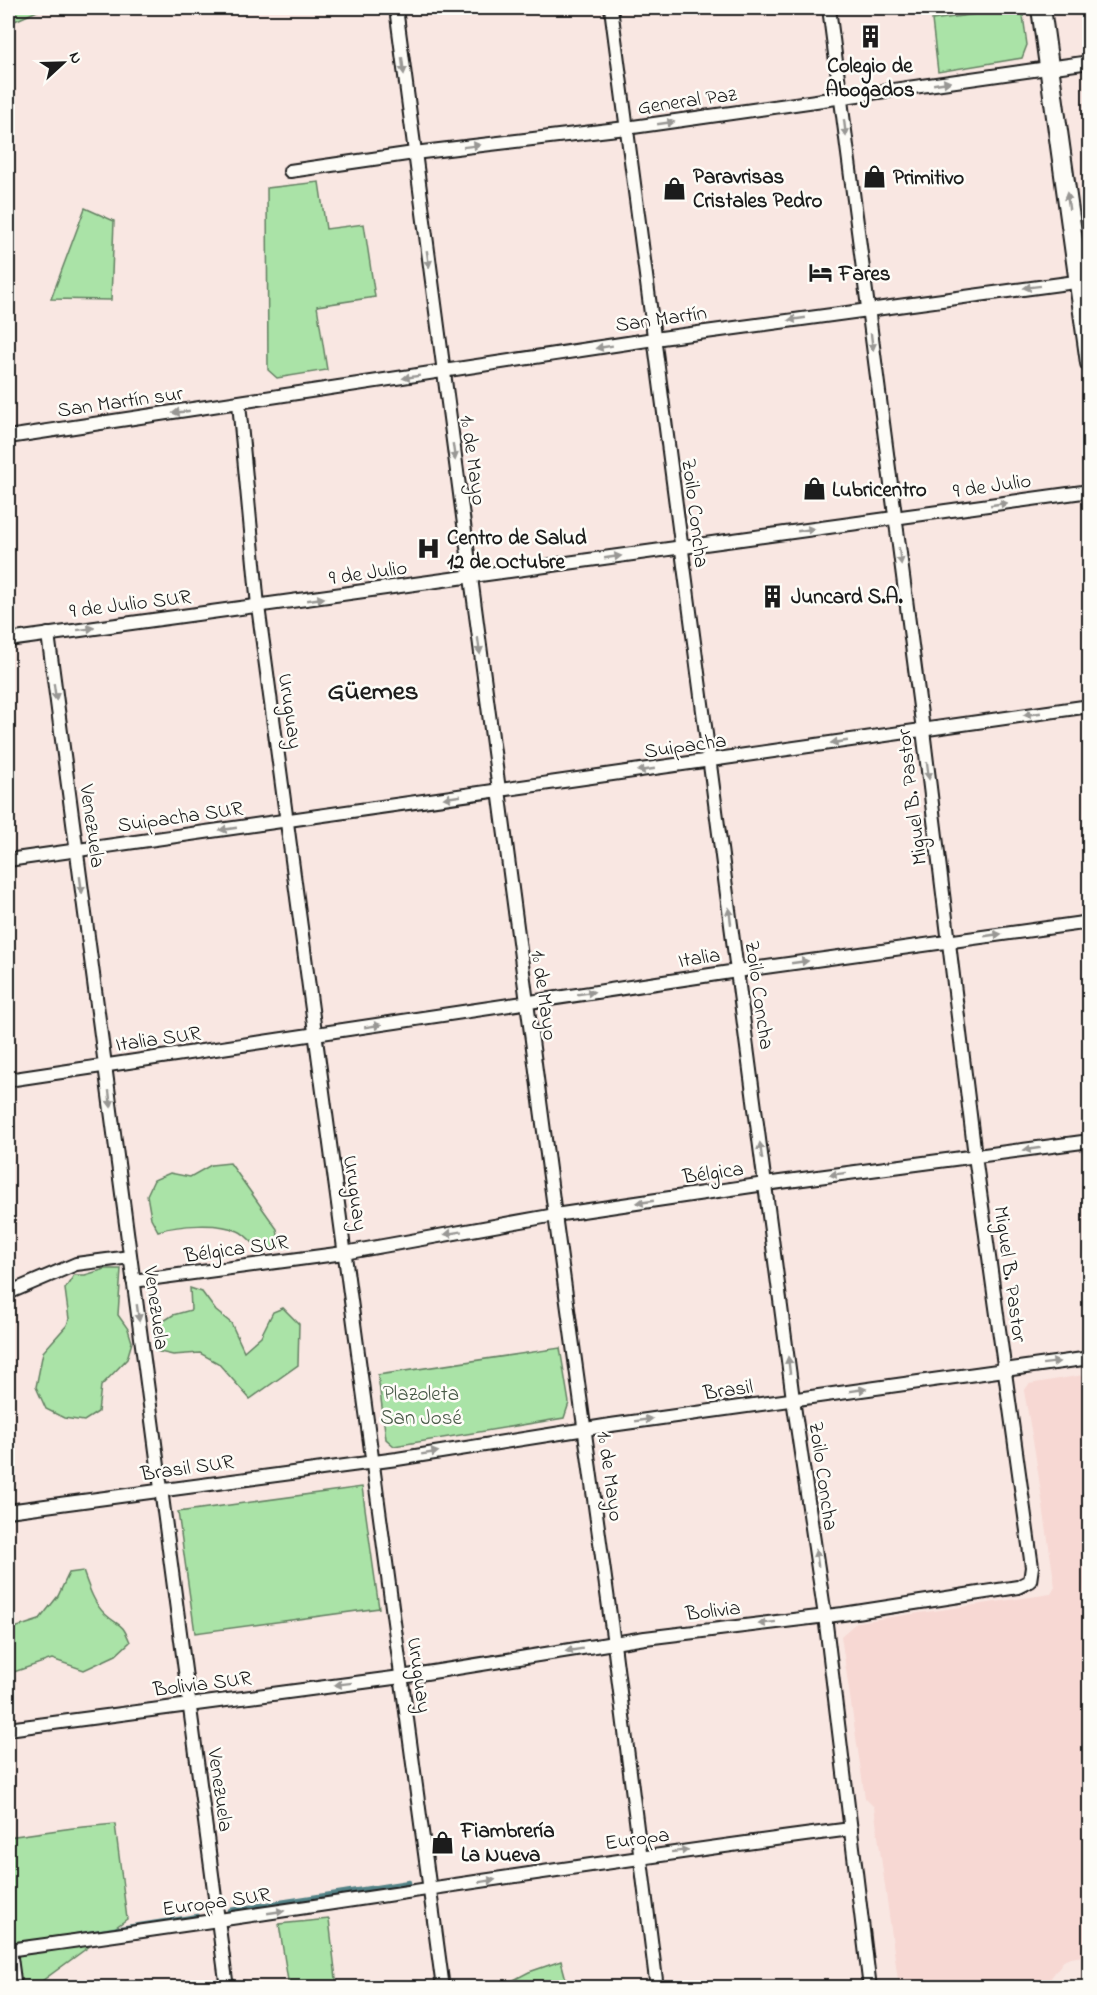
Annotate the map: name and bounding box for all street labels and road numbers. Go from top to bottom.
street label: General Paz [636,80,739,124]
street label: San Martín [614,299,709,341]
street label: San Martín sur [56,379,186,427]
street label: 1º de Mayo [449,413,493,508]
street label: Zoilo Concha [672,457,716,570]
street label: 9 de Julio [951,467,1033,507]
street label: 9 de Julio [327,554,409,594]
street label: 9 de Julio SUR [68,583,193,627]
street label: Uruguay [267,671,309,751]
street label: Suipacha [642,726,728,768]
street label: Miguel B. Pastor [890,726,938,867]
street label: Venezuela [70,782,112,870]
street label: Suipacha SUR [116,794,245,842]
street label: Zoilo Concha [736,939,781,1052]
street label: Italia [676,941,722,977]
street label: 1º de Mayo [520,948,564,1043]
street label: Italia SUR [114,1019,203,1061]
street label: Uruguay [332,1153,374,1233]
street label: Bélgica [680,1155,746,1195]
street label: Miguel B. Pastor [983,1204,1033,1345]
street label: Bélgica SUR [181,1228,291,1274]
street label: Venezuela [134,1264,176,1352]
street label: Brasil [700,1373,755,1409]
street label: Zoilo Concha [800,1420,845,1533]
street label: 1º de Mayo [586,1429,630,1524]
street label: Brasil SUR [138,1448,236,1490]
street label: Bolivia [683,1594,742,1630]
street label: Uruguay [396,1635,438,1715]
street label: Bolivia SUR [151,1664,253,1706]
street label: Venezuela [198,1746,240,1834]
street label: Europa [603,1821,671,1859]
street label: Europa SUR [160,1881,272,1925]

